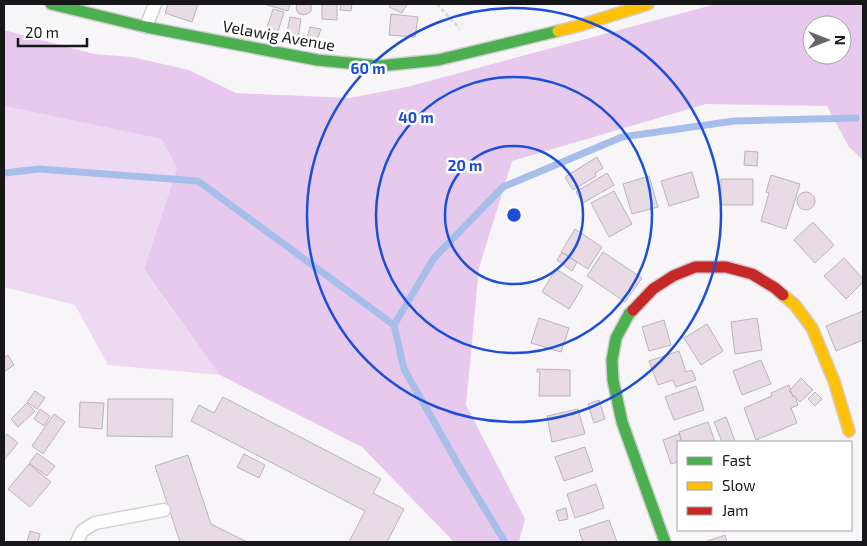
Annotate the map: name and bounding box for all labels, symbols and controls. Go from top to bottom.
scale bar [18,15,86,47]
north arrow [802,15,852,65]
street label: Velawig Avenue [221,16,337,54]
text: 20 m [25,23,59,41]
text: N [832,35,849,45]
text: 60 m [351,59,385,77]
text: 40 m [398,108,434,126]
text: 20 m [448,156,482,174]
centre of rings [505,206,523,224]
legend [677,441,852,531]
text: Fast [722,451,752,469]
text: Slow [722,476,756,494]
text: Jam [722,501,748,519]

